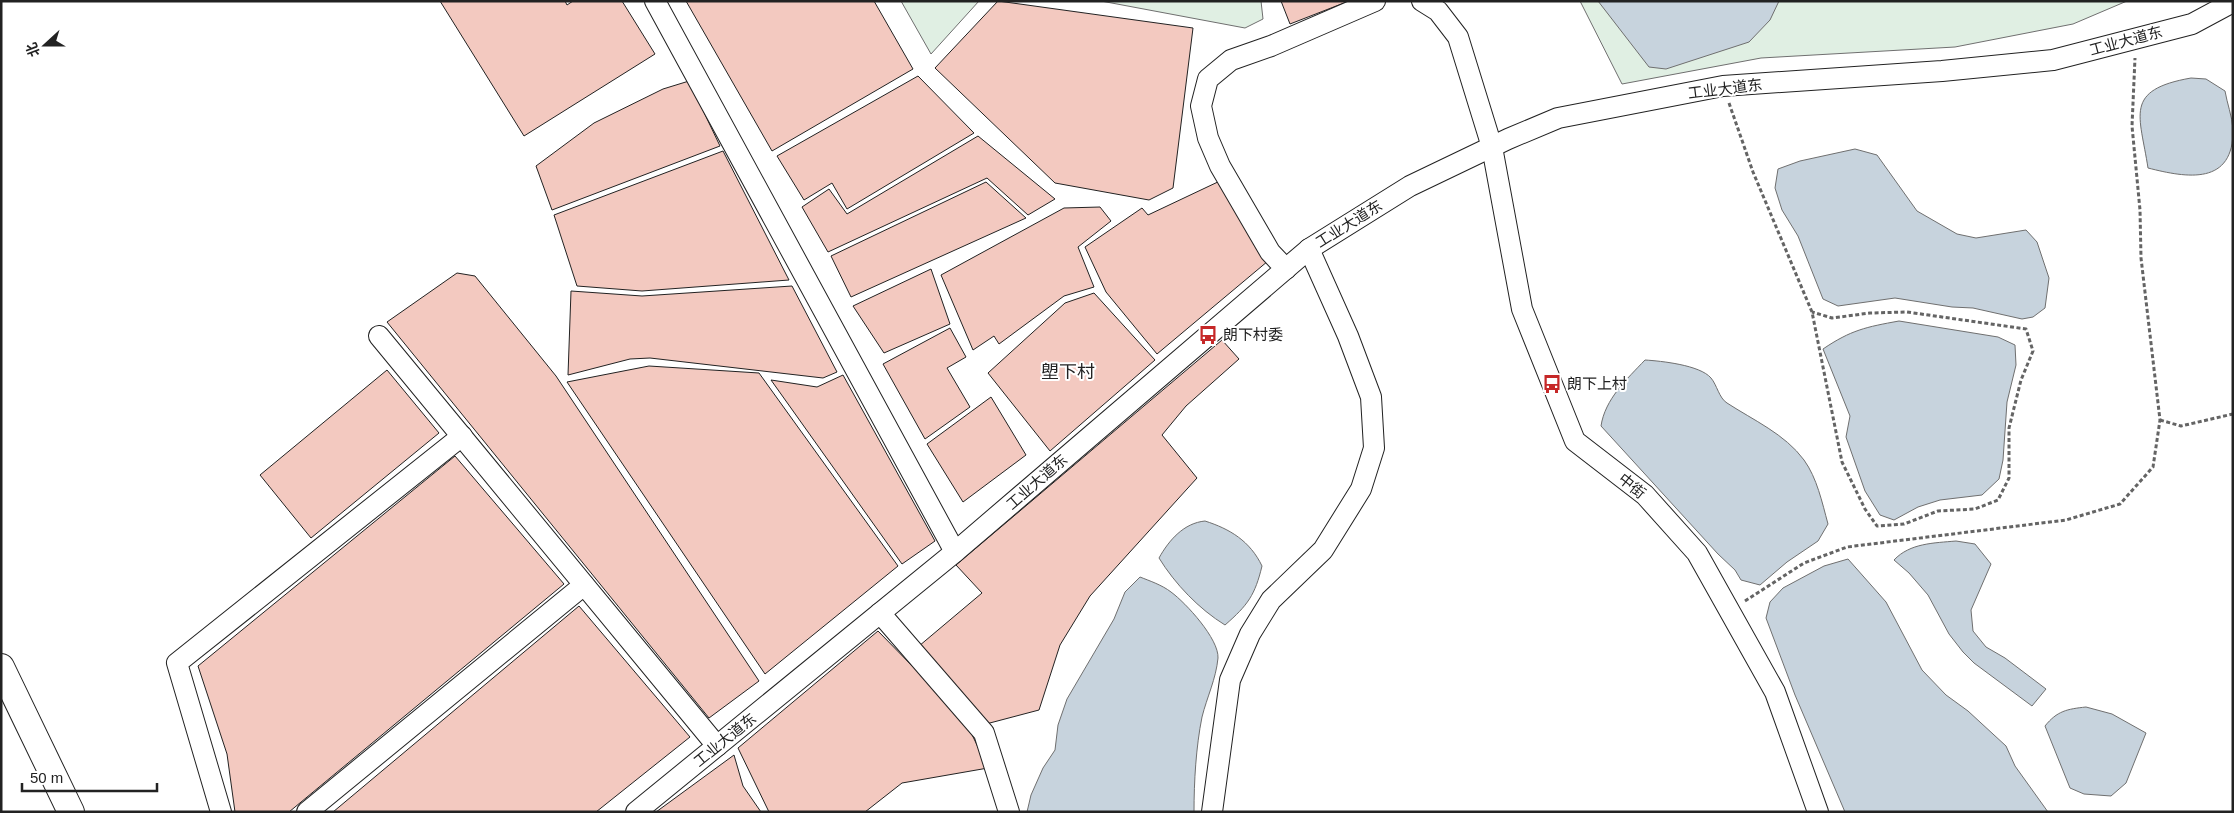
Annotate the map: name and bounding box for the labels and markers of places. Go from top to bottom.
bus stop icon: 朗下村委 [1197,324,1219,346]
place label: 朗下村委 [1223,326,1283,343]
bus stop icon: 朗下上村 [1541,373,1563,395]
place label: 朗下上村 [1567,375,1627,392]

